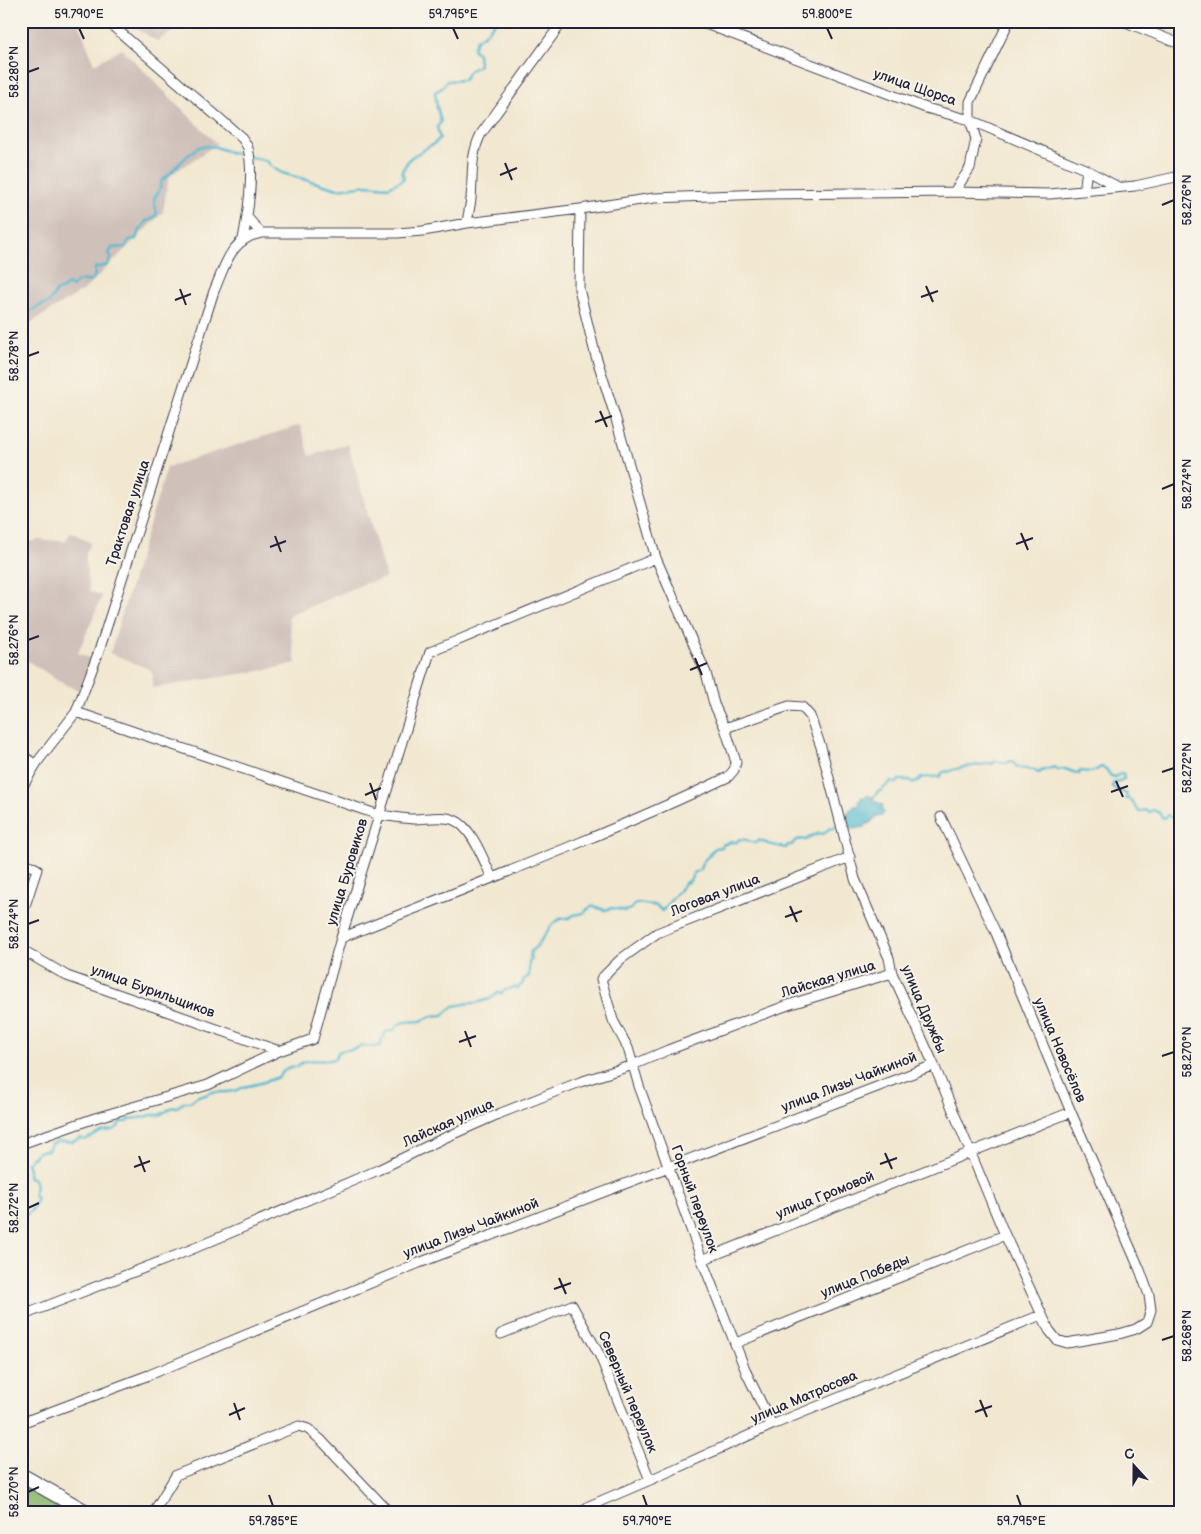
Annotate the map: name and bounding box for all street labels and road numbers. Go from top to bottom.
street label: улица Щорса [871,65,959,109]
street label: Трактовая улица [103,457,153,568]
street label: улица Буровиков [323,816,372,927]
street label: Логовая улица [667,870,763,920]
street label: Лайская улица [778,956,878,1002]
street label: улица Бурильщиков [89,961,218,1022]
street label: улица Дружбы [898,962,950,1056]
street label: улица Новосёлов [1030,995,1090,1105]
street label: улица Лизы Чайкиной [779,1048,919,1116]
street label: Лайская улица [399,1095,497,1151]
street label: Горный переулок [668,1143,723,1256]
street label: улица Громовой [773,1168,877,1222]
street label: улица Лизы Чайкиной [401,1194,541,1262]
street label: улица Победы [818,1250,912,1302]
street label: Северный переулок [595,1328,662,1456]
street label: улица Матросова [748,1367,860,1427]

